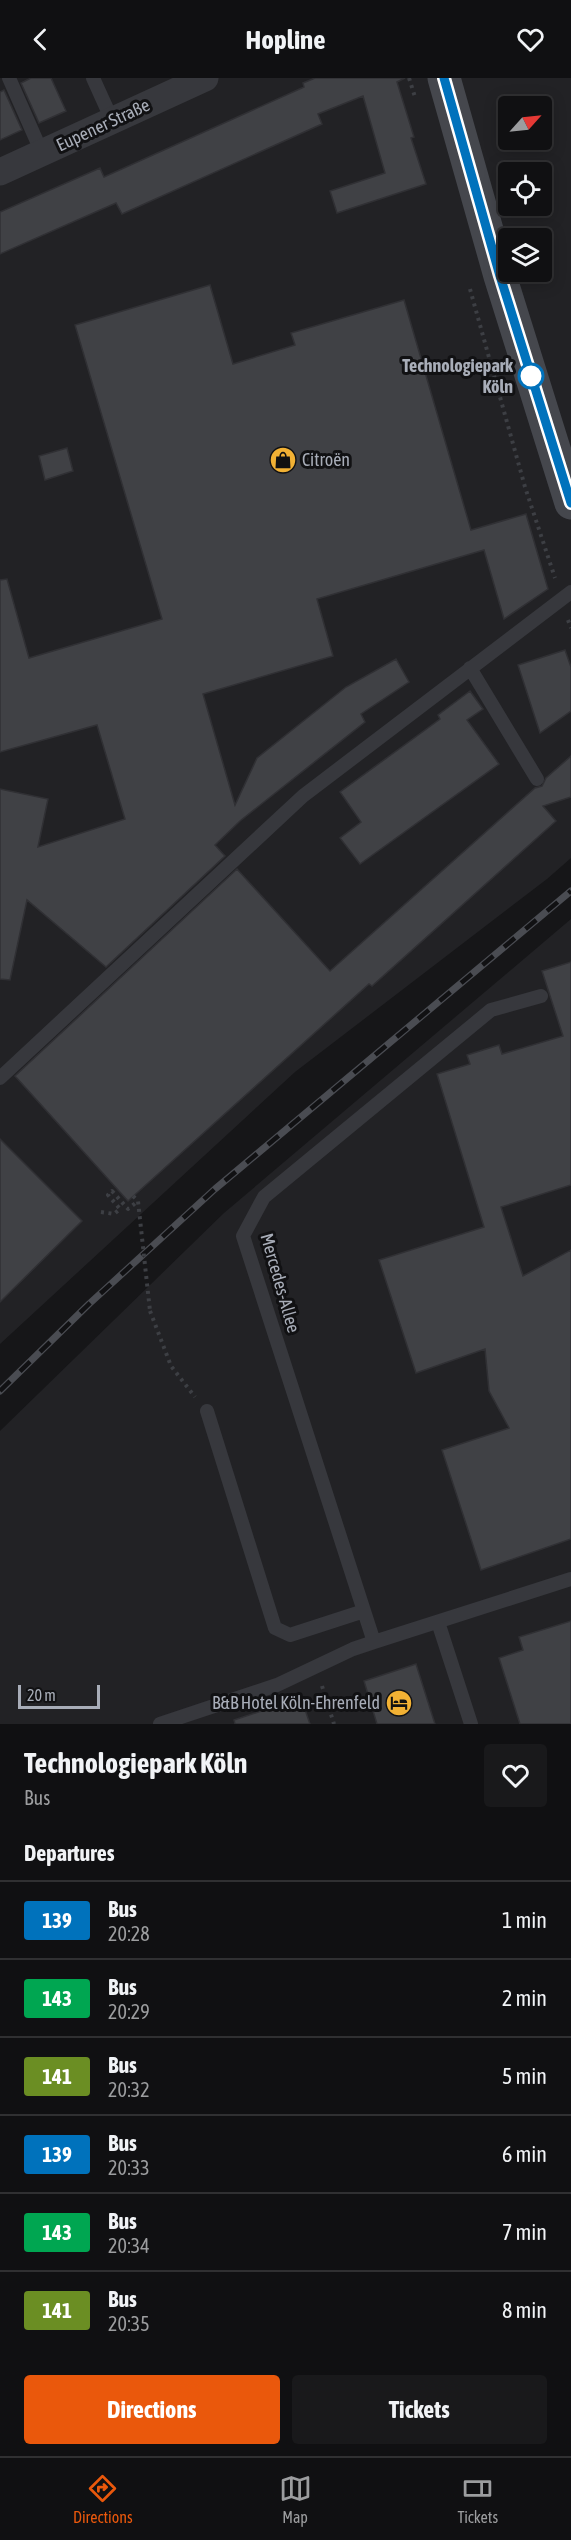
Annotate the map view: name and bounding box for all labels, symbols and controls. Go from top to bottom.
icon: back [24,23,57,56]
icon: heart [514,23,547,56]
text: Hopline [246,24,325,55]
street label: Eupener Straße [53,94,153,155]
north arrow [498,96,552,150]
map controls [498,96,552,282]
button: locate [498,162,552,216]
button: layers [498,228,552,282]
place label: Technologiepark Köln [402,355,514,397]
marker: Technologiepark Köln [518,363,544,389]
shop icon: Citroën [268,445,298,475]
place label: Citroën [302,449,350,470]
street label: Mercedes-Allee [256,1231,305,1335]
scale bar [18,1682,100,1710]
text: 20 m [27,1686,56,1704]
hotel icon: B&B Hotel Köln-Ehrenfeld [384,1688,414,1718]
place label: B&B Hotel Köln-Ehrenfeld [212,1692,380,1713]
button: heart [484,1744,547,1807]
text: Technologiepark Köln [24,1747,247,1779]
text: Bus [24,1786,50,1809]
text: Departures [24,1840,114,1866]
text: Bus [108,1896,137,1922]
text: 1 min [502,1907,547,1933]
text: 139 [42,1908,72,1932]
text: 20:28 [108,1922,150,1945]
text: Bus [108,1974,137,2000]
text: 2 min [502,1985,547,2011]
text: 143 [42,1986,72,2010]
text: 20:29 [108,2000,150,2023]
text: Bus [108,2052,137,2078]
text: 5 min [502,2063,547,2089]
text: 141 [42,2064,72,2088]
text: 20:32 [108,2078,150,2101]
text: Bus [108,2130,137,2156]
text: 6 min [502,2141,547,2167]
text: 139 [42,2142,72,2166]
text: 20:33 [108,2156,150,2179]
text: Bus [108,2208,137,2234]
text: 7 min [502,2219,547,2245]
text: 143 [42,2220,72,2244]
text: 20:34 [108,2234,150,2257]
text: Bus [108,2286,137,2312]
text: 8 min [502,2297,547,2323]
text: 141 [42,2298,72,2322]
text: 20:35 [108,2312,150,2335]
button: Directions [24,2375,280,2444]
button: Tickets [292,2375,547,2444]
tab: Directions [73,2472,133,2526]
tab: Map [279,2472,312,2526]
tab: Tickets [457,2472,498,2526]

